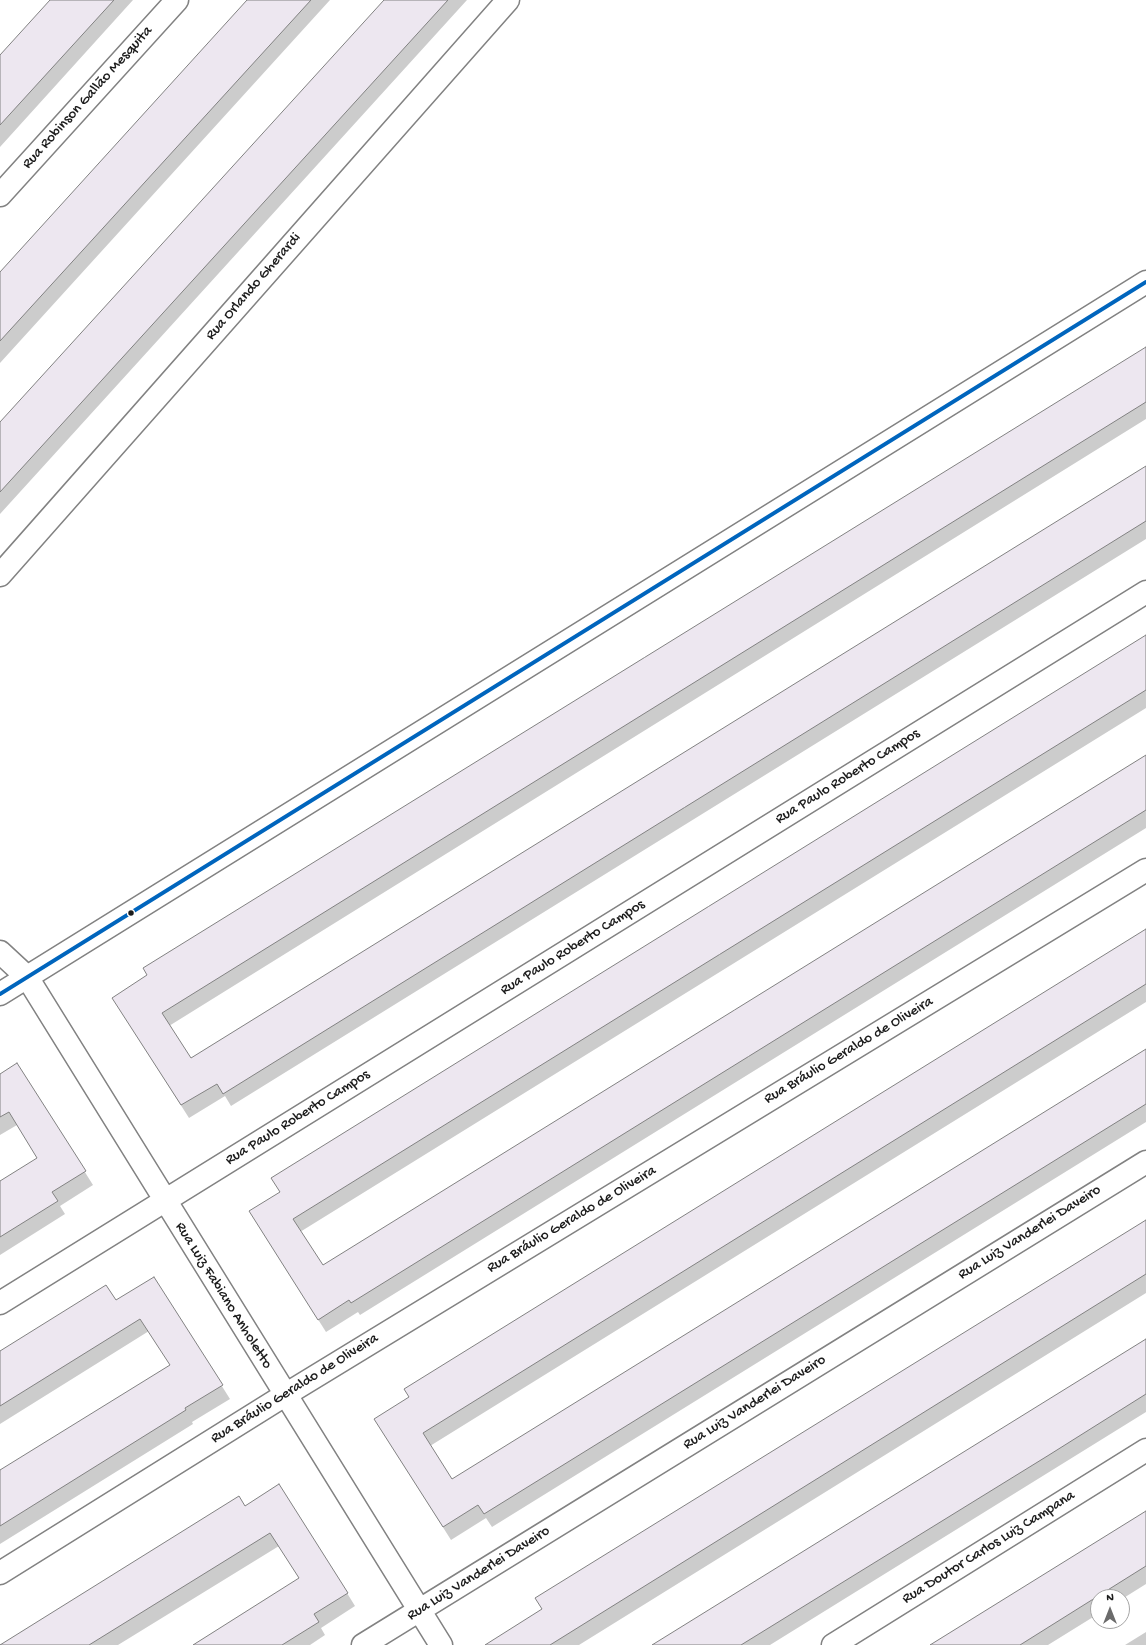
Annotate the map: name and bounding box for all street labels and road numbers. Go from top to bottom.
street label: Rua Robinson Gallão Mesquita [19,23,157,173]
street label: Rua Orlando Gherardi [203,230,305,344]
street label: Rua Paulo Roberto Campos [772,725,924,829]
street label: Rua Paulo Roberto Campos [497,896,649,1000]
street label: Rua Bráulio Geraldo de Oliveira [761,993,937,1109]
street label: Rua Paulo Roberto Campos [222,1066,374,1170]
street label: Rua Bráulio Geraldo de Oliveira [484,1162,660,1278]
street label: Rua Luiz Vanderlei Daveiro [955,1182,1105,1284]
street label: Rua Luiz Fabiano Anholetto [170,1219,276,1373]
street label: Rua Bráulio Geraldo de Oliveira [208,1330,382,1448]
street label: Rua Luiz Vanderlei Daveiro [680,1352,830,1454]
street label: Rua Doutor Carlos Luiz Campana [899,1487,1079,1609]
street label: Rua Luiz Vanderlei Daveiro [404,1523,554,1625]

